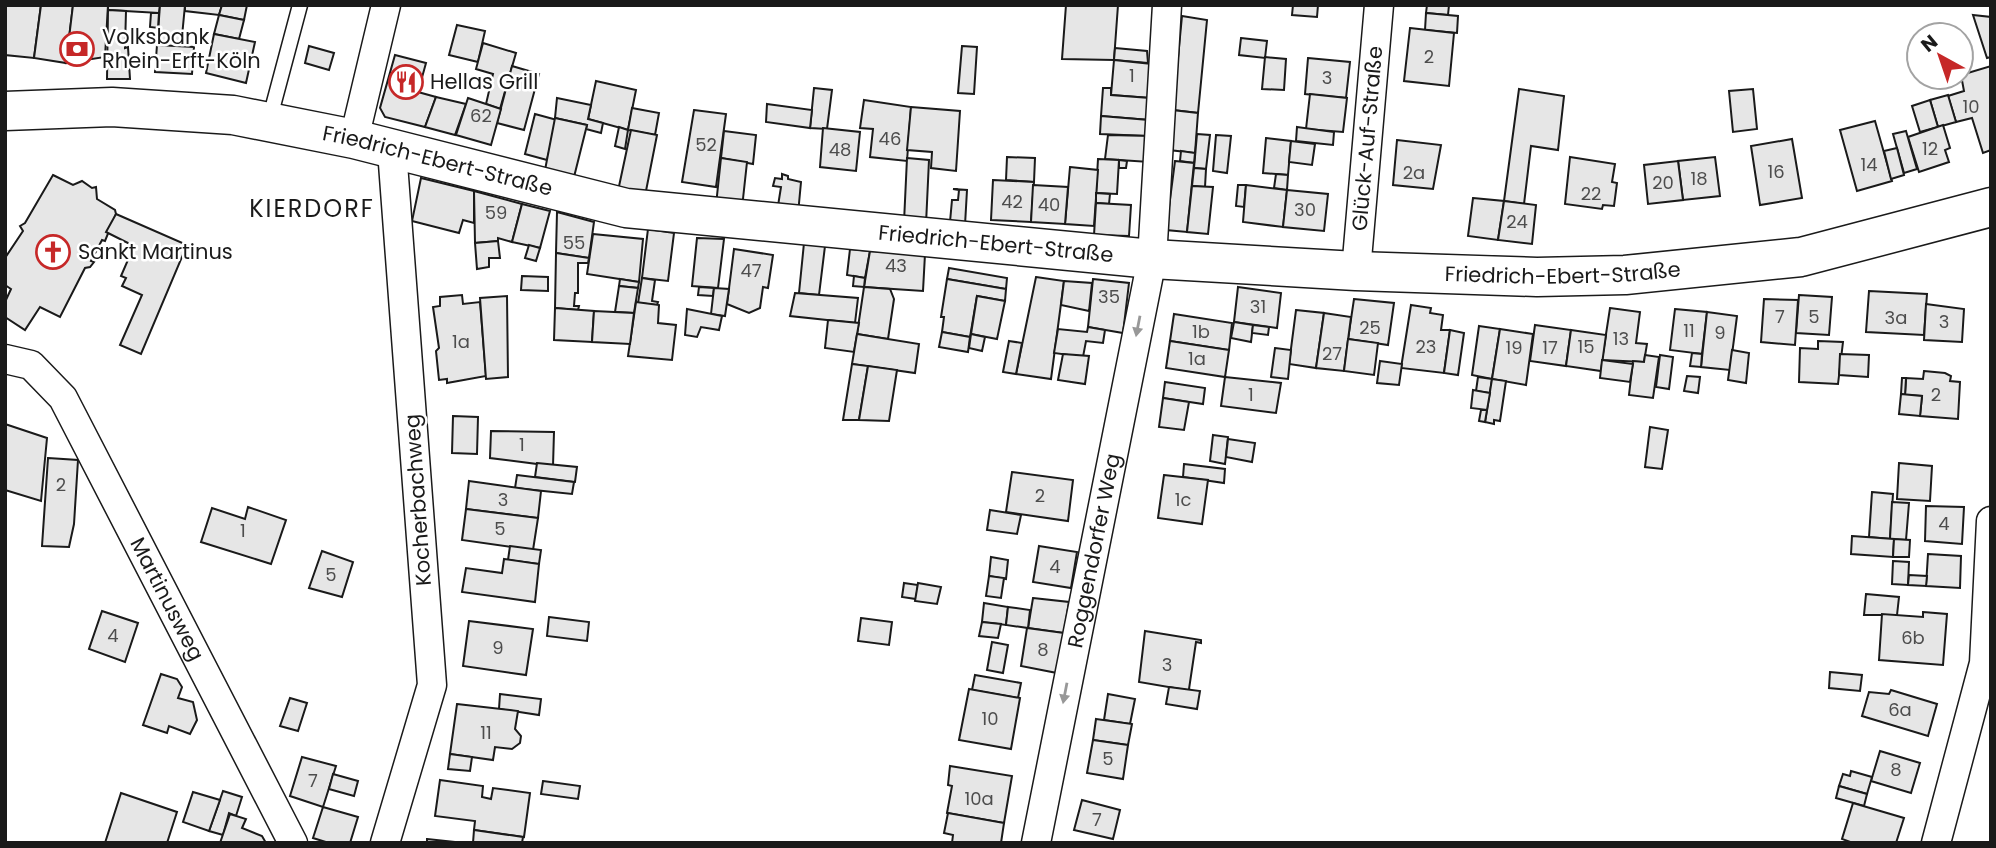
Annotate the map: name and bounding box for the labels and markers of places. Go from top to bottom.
place label: Volksbank Rhein-Erft-Köln [102,22,261,75]
bank icon: Volksbank Rhein-Erft-Köln [58,30,96,68]
restaurant icon: Hellas Grill [387,63,425,101]
place label: Hellas Grill [430,67,538,96]
church icon: Sankt Martinus [34,233,72,271]
place label: Sankt Martinus [78,237,233,266]

